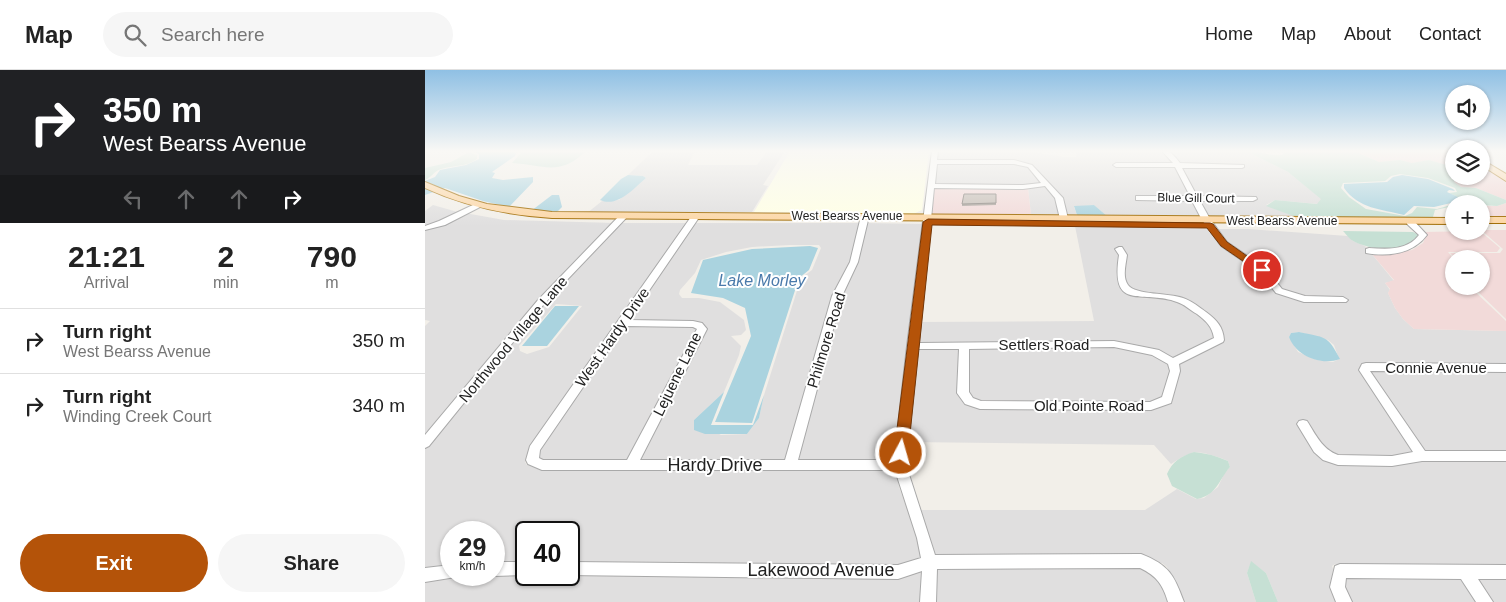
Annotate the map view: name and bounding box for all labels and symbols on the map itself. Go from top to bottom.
street label: Blue Gill Court [1157,190,1235,206]
street label: West Bearss Avenue [792,209,903,223]
street label: West Bearss Avenue [1227,214,1338,228]
pin [1241,249,1283,291]
water label: Lake Morley [718,272,807,289]
street label: Northwood Village Lane [455,273,571,405]
street label: West Hardy Drive [571,284,653,390]
street label: Philmore Road [803,290,849,390]
street label: Lejuene Lane [649,329,705,419]
street label: Settlers Road [999,336,1089,353]
street label: Connie Avenue [1385,359,1487,376]
street label: Old Pointe Road [1034,397,1144,414]
position arrow [874,426,926,478]
street label: Hardy Drive [667,455,763,475]
speed limit sign: 40 [515,521,580,586]
street label: Lakewood Avenue [748,560,894,580]

